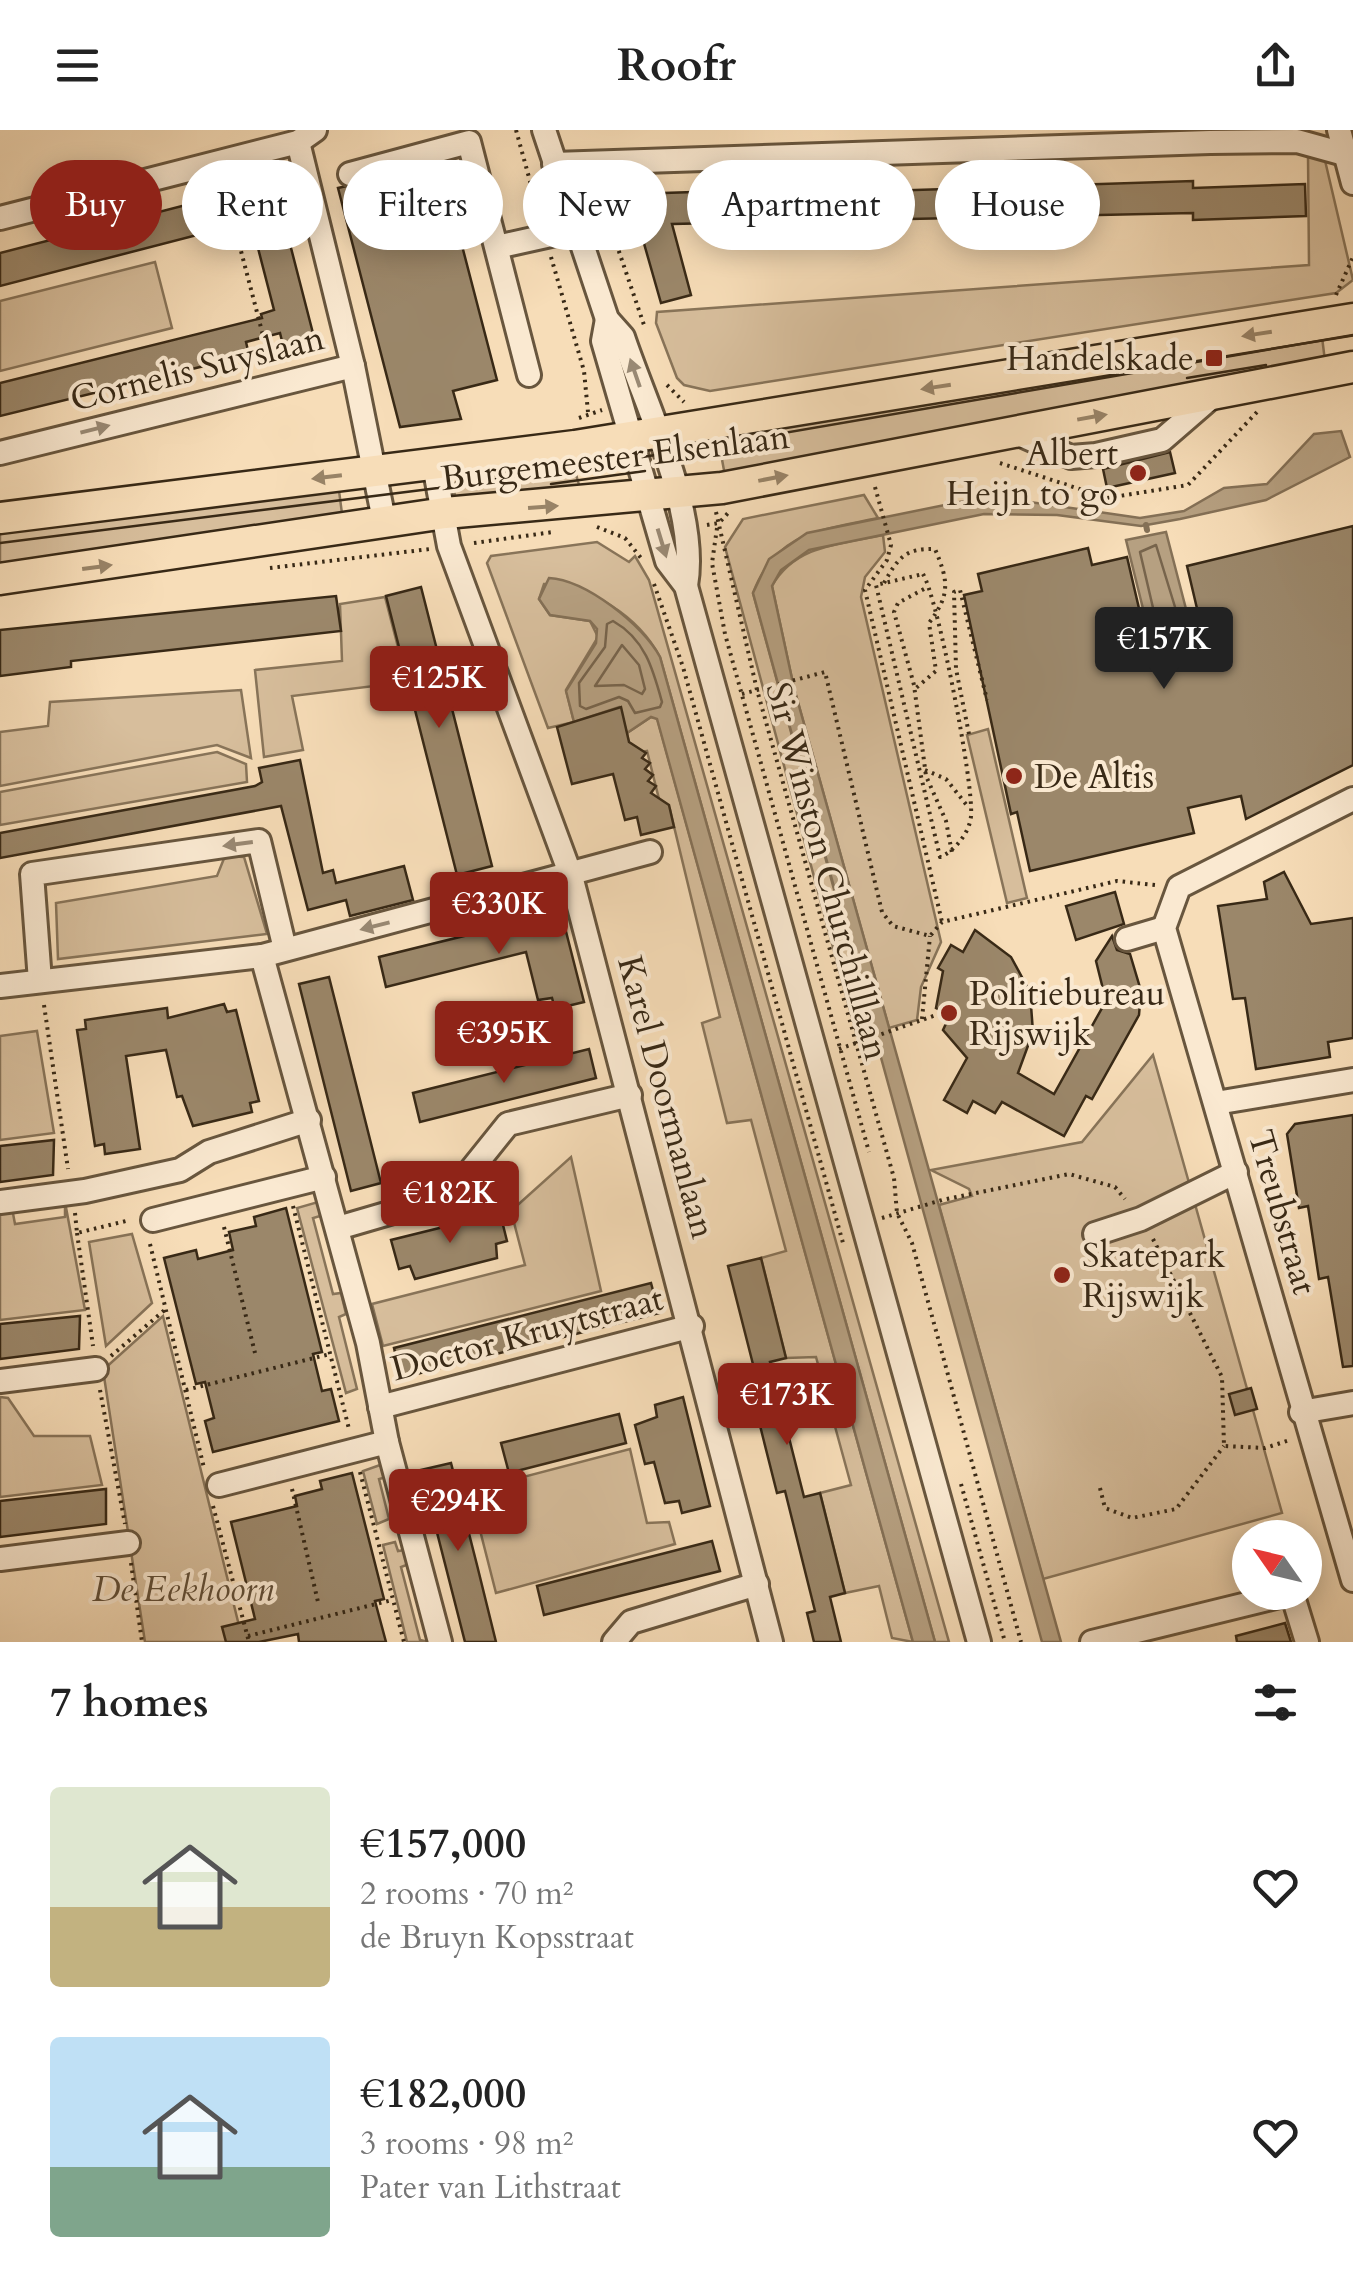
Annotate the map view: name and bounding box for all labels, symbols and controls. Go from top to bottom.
text: Roofr [617,35,736,96]
icon: menu [50,38,105,93]
icon: share [1248,38,1303,93]
chip: Buy [30,160,162,250]
chip: Rent [182,160,323,250]
chip: Filters [343,160,503,250]
chip: New [523,160,667,250]
chip: Apartment [687,160,915,250]
chip: House [935,160,1100,250]
street label: Cornelis Suyslaan [65,314,329,424]
one-way arrow [1240,327,1272,342]
place label: Handelskade [1006,335,1194,383]
marker: Handelskade [1203,347,1225,369]
one-way arrow [627,358,642,388]
one-way arrow [920,380,951,395]
one-way arrow [1077,409,1108,424]
street label: Burgemeester Elsenlaan [438,413,792,503]
one-way arrow [80,421,111,437]
place label: Albert Heijn to go [946,430,1118,518]
marker: Albert Heijn to go [1127,462,1149,484]
one-way arrow [310,469,342,485]
one-way arrow [757,470,789,485]
one-way arrow [527,499,559,515]
one-way arrow [655,529,670,559]
one-way arrow [81,558,113,574]
pin: €157K [1094,607,1234,692]
text: €157K [1117,617,1211,661]
pin: €125K [369,646,509,731]
text: €125K [392,656,486,700]
street label: Sir Winston Churchilllaan [754,677,901,1065]
place label: De Altis [1034,753,1154,801]
marker: De Altis [1003,765,1025,787]
one-way arrow [222,837,253,852]
pin: €330K [429,872,569,957]
text: €330K [452,882,546,926]
one-way arrow [359,919,390,934]
street label: Karel Doormanlaan [605,951,727,1244]
place label: Politiebureau Rijswijk [969,970,1165,1058]
pin: €395K [434,1001,574,1086]
marker: Politiebureau Rijswijk [938,1002,960,1024]
text: €395K [457,1011,551,1055]
street label: Treubstraat [1236,1124,1328,1300]
pin: €182K [380,1161,520,1246]
text: €182K [403,1171,497,1215]
place label: Skatepark Rijswijk [1082,1232,1226,1320]
marker: Skatepark Rijswijk [1051,1264,1073,1286]
street label: Doctor Kruytstraat [386,1275,669,1393]
pin: €173K [717,1363,857,1448]
text: €173K [740,1373,834,1417]
pin: €294K [388,1469,528,1554]
text: €294K [411,1479,505,1523]
north arrow [1232,1520,1322,1610]
map controls [1232,1520,1322,1610]
park label: De Eekhoorn [92,1566,274,1614]
text: 7 homes [50,1674,208,1731]
icon: filters [1248,1675,1303,1730]
text: €157,000 [360,1815,526,1872]
icon: home [130,1827,250,1947]
icon: heart [1248,1860,1303,1915]
text: 2 rooms · 70 m² [360,1872,573,1916]
text: de Bruyn Kopsstraat [360,1916,634,1960]
text: €182,000 [360,2065,526,2122]
icon: home [130,2077,250,2197]
icon: heart [1248,2110,1303,2165]
text: 3 rooms · 98 m² [360,2122,573,2166]
text: Pater van Lithstraat [360,2166,621,2210]

